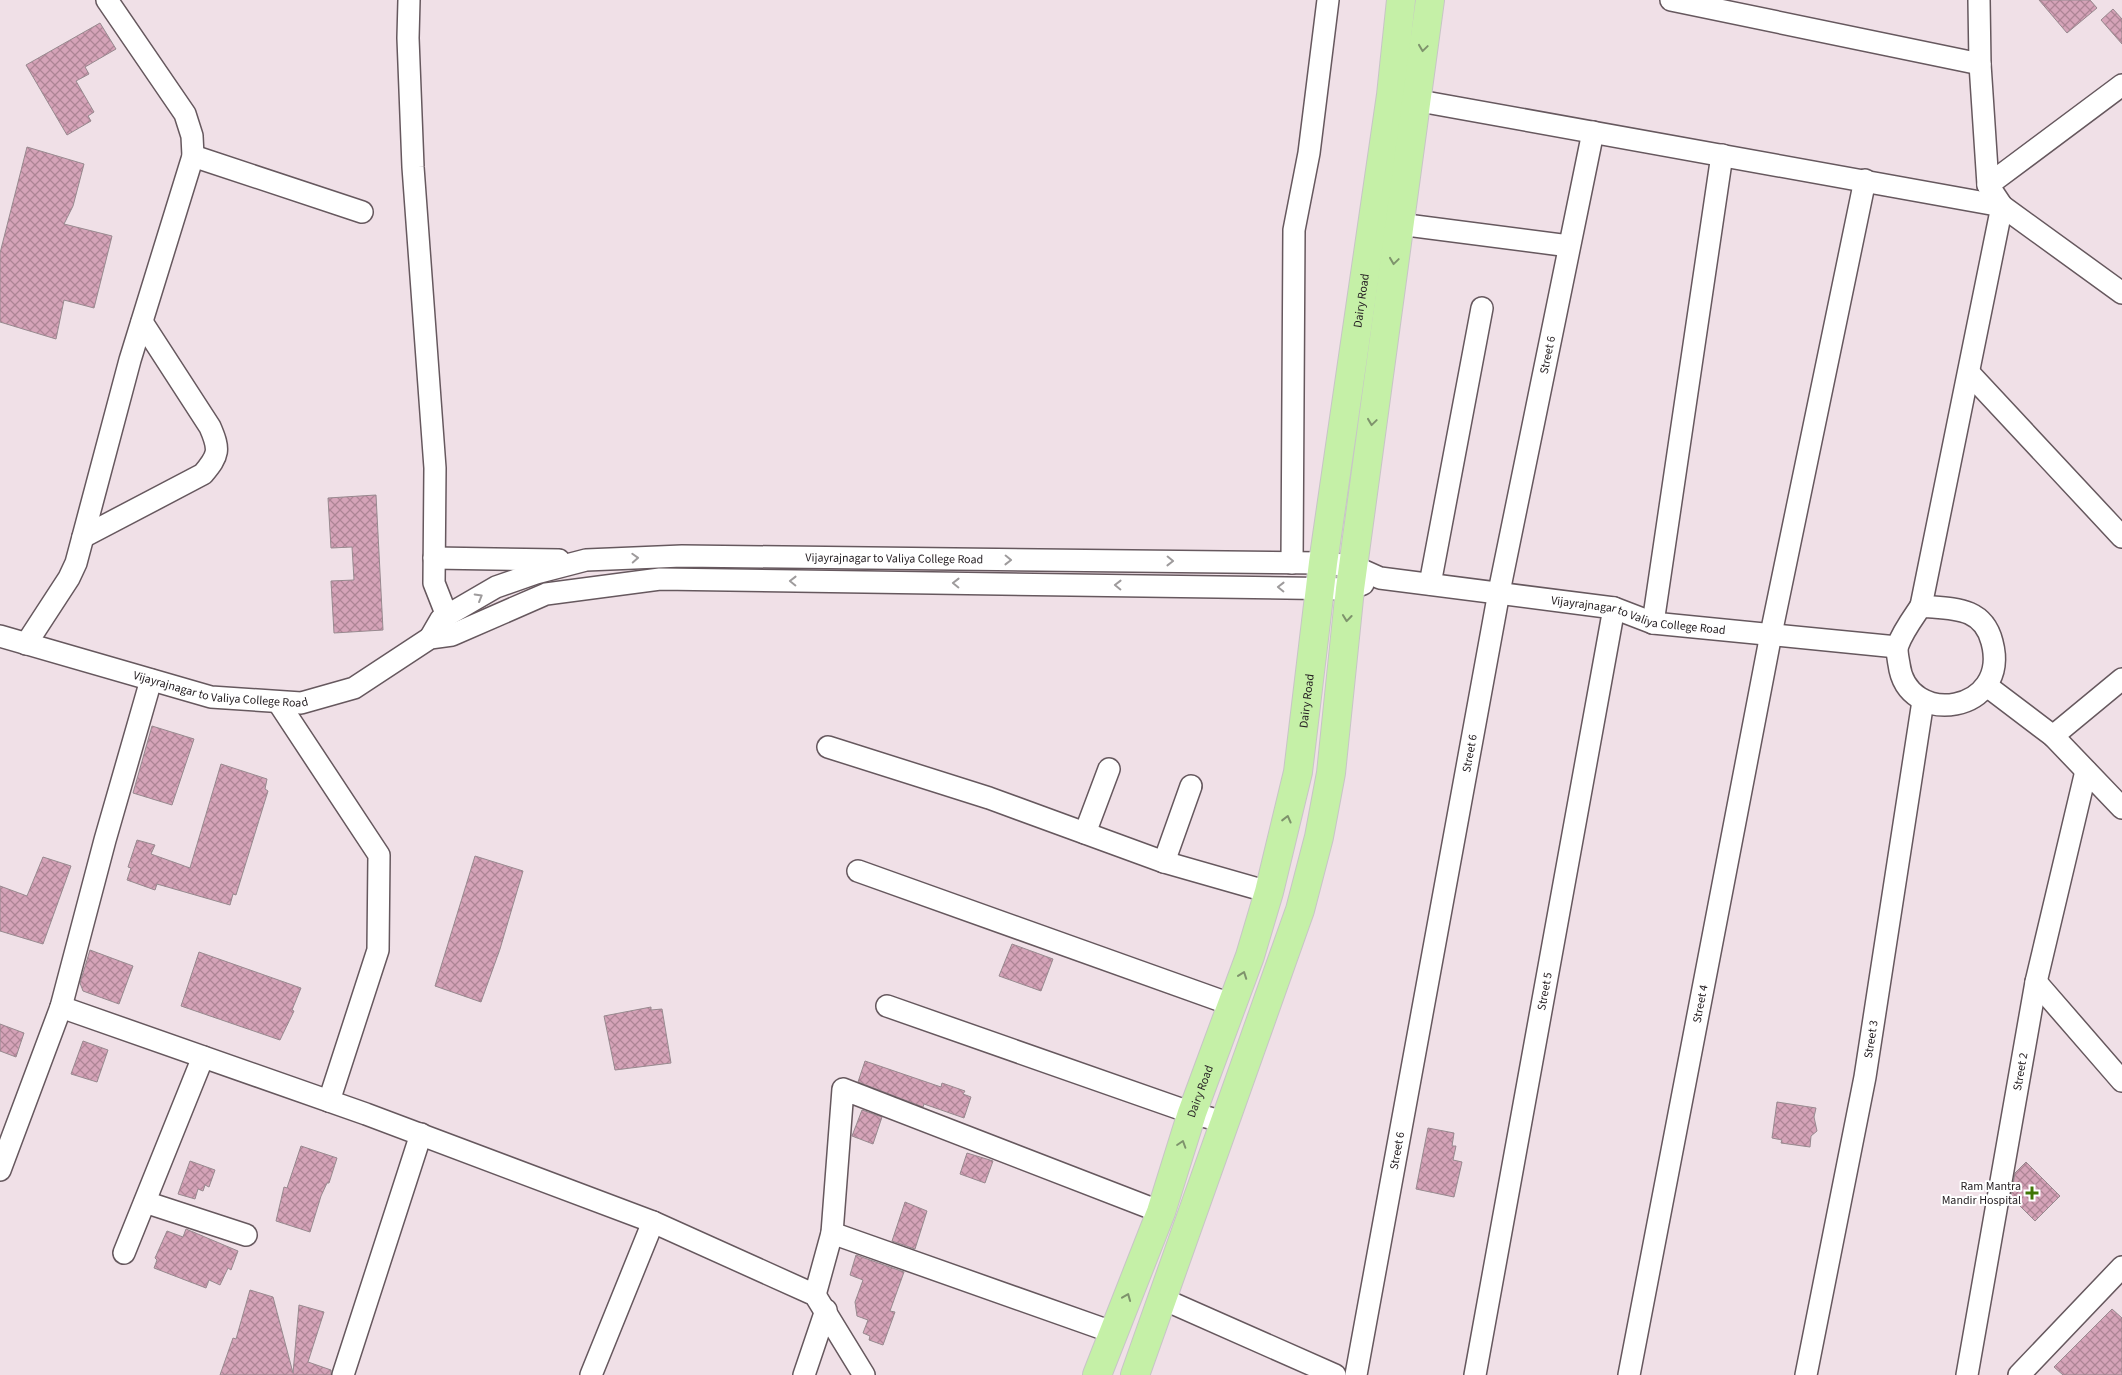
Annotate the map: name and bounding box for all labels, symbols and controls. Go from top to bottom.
one-way arrow [1418,45,1429,53]
one-way arrow [1389,258,1400,266]
street label: Dairy Road [1349,272,1373,329]
street label: Street 6 [1535,334,1560,375]
one-way arrow [1367,419,1378,427]
street label: Vijayrajnagar to Valiya College Road [805,549,983,568]
one-way arrow [631,553,639,564]
one-way arrow [1004,554,1012,565]
one-way arrow [1166,556,1174,566]
one-way arrow [789,576,797,586]
one-way arrow [952,578,960,588]
one-way arrow [1114,580,1122,590]
one-way arrow [1277,582,1284,592]
street label: Vijayrajnagar to Valiya College Road [1550,592,1726,639]
one-way arrow [474,593,483,603]
one-way arrow [1342,614,1353,622]
street label: Vijayrajnagar to Valiya College Road [131,666,310,712]
street label: Dairy Road [1295,673,1318,729]
street label: Street 6 [1458,733,1481,774]
one-way arrow [1281,814,1292,823]
one-way arrow [1237,971,1247,980]
street label: Street 5 [1533,971,1556,1012]
street label: Street 4 [1688,983,1712,1024]
street label: Street 3 [1859,1019,1882,1060]
street label: Street 2 [2009,1051,2032,1092]
street label: Dairy Road [1183,1063,1217,1120]
street label: Street 6 [1385,1130,1409,1171]
one-way arrow [1177,1141,1187,1149]
place label: Ram Mantra Mandir Hospital [1942,1178,2021,1209]
marker: Ram Mantra Mandir Hospital [2025,1186,2039,1200]
one-way arrow [1120,1293,1131,1302]

